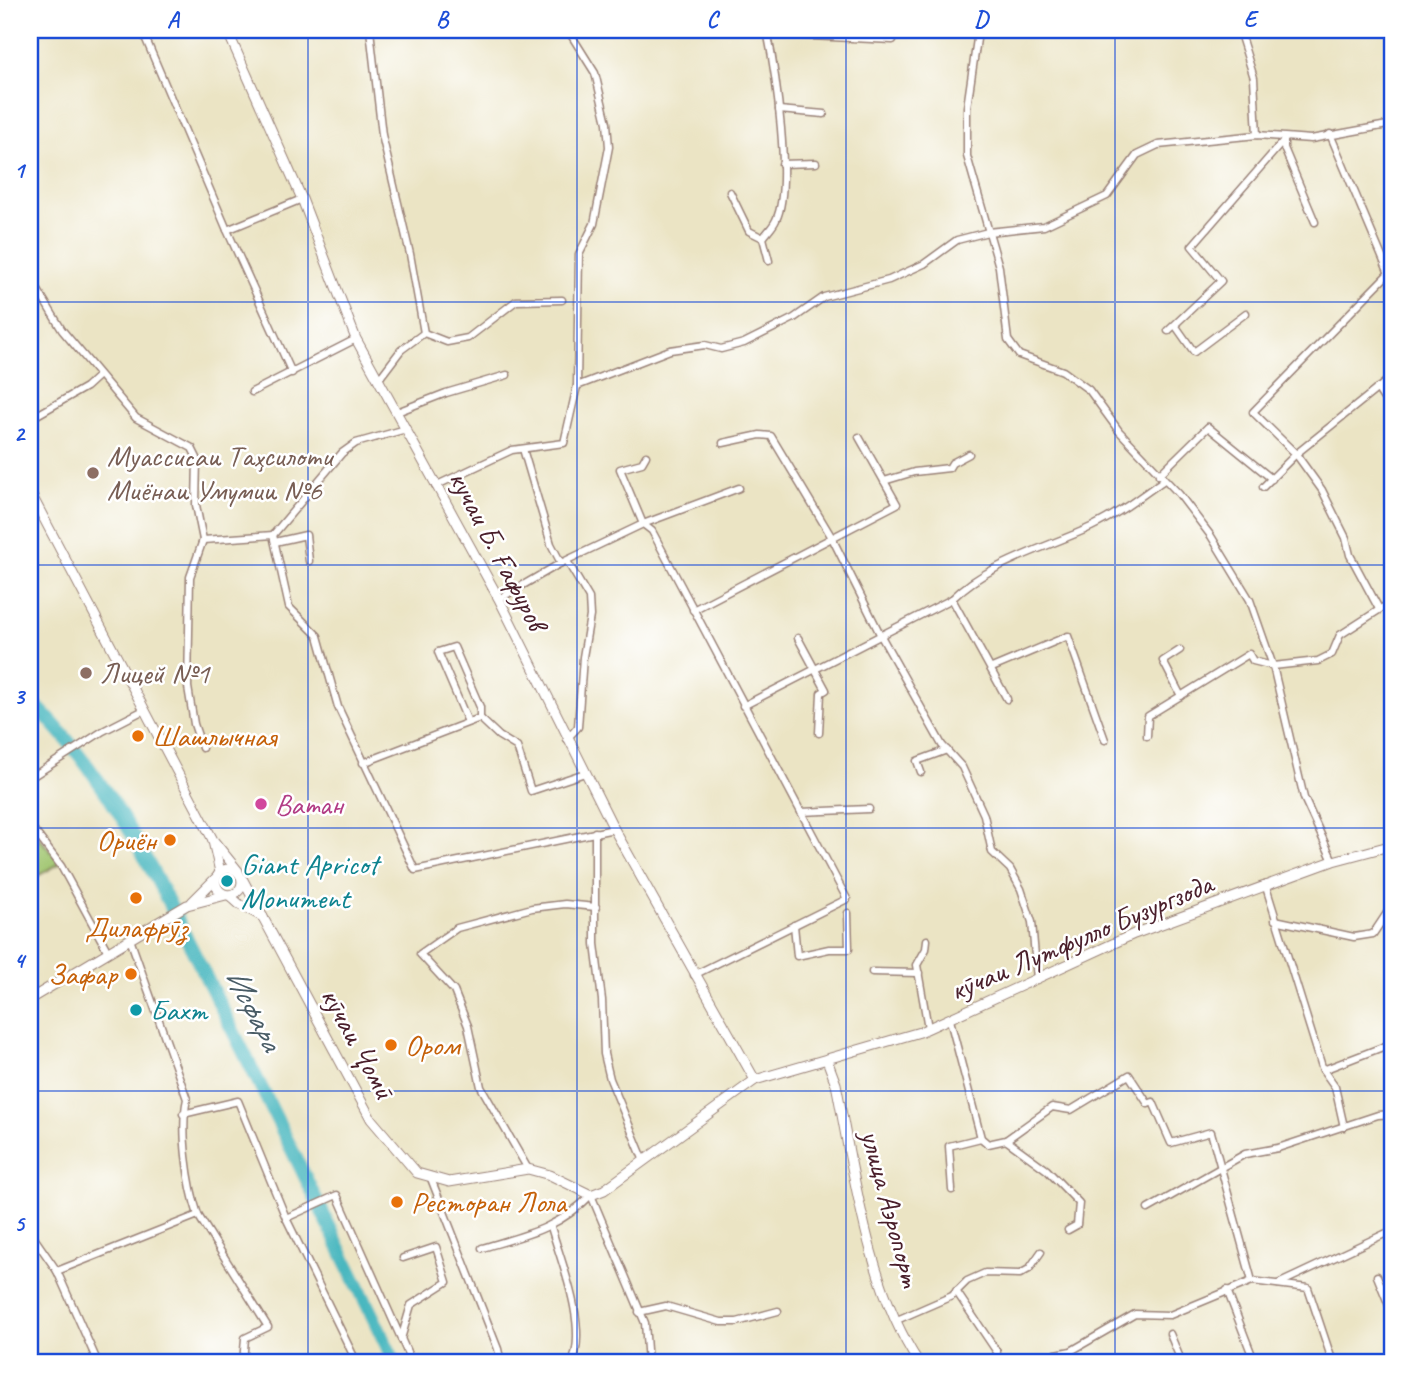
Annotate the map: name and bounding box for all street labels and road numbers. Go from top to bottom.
street label: кучаи Б. Ғафуров [440,464,559,642]
street label: кӯчаи Лутфулло Бузургзода [944,863,1221,1010]
street label: кӯчаи Ҷомӣ [312,981,405,1107]
street label: улица Аэропорт [851,1124,931,1293]

